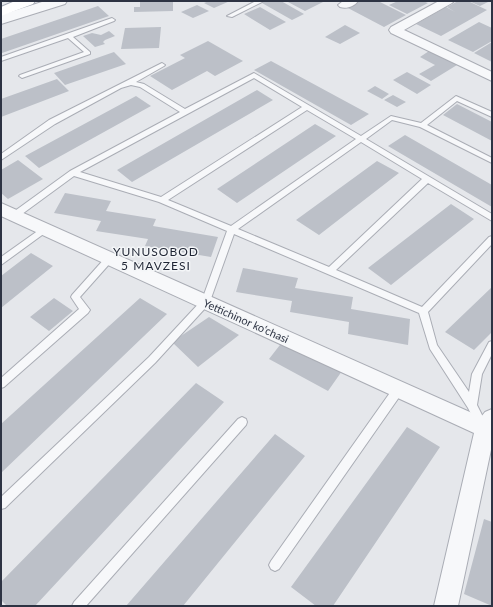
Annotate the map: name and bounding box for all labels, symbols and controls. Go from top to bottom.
district label: YUNUSOBOD 5 MAVZESI [113,244,199,273]
street label: Yettichinor ko‘chasi [201,296,291,345]

